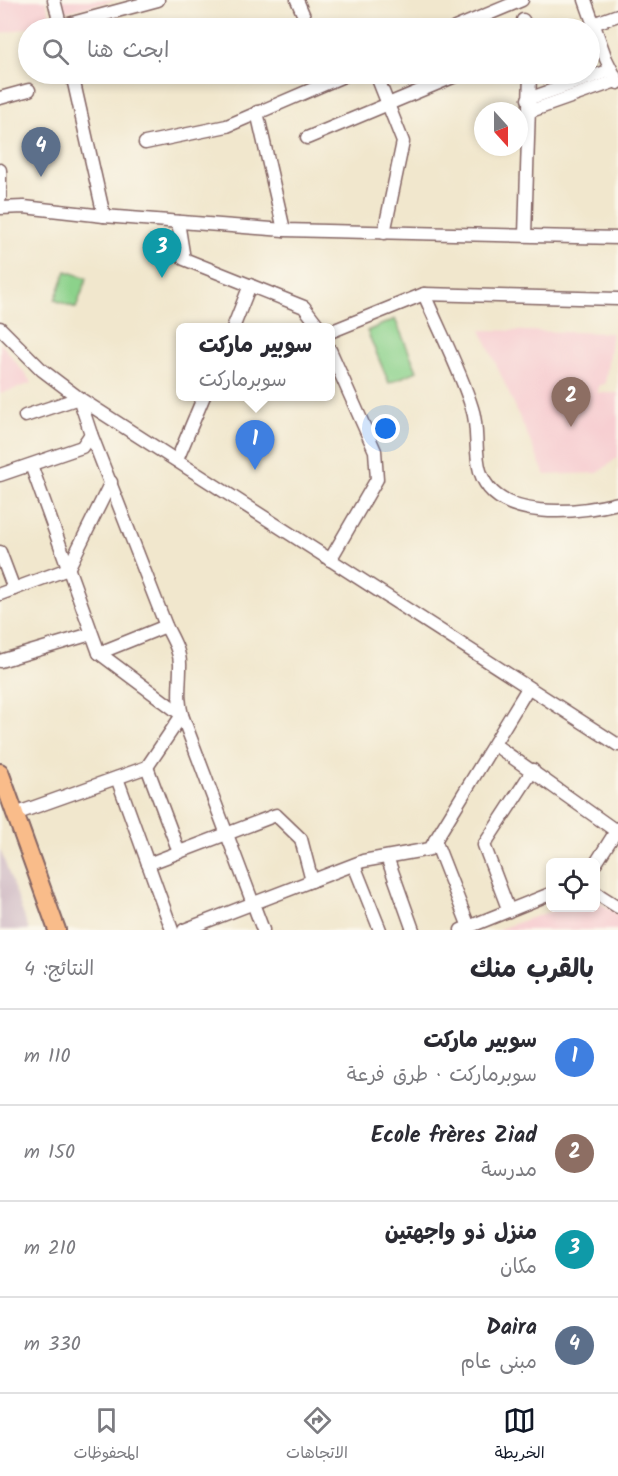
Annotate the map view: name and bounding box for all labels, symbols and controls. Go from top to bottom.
search box [18,18,600,84]
text: ابحث هنا [87,34,169,69]
icon: search [39,35,72,68]
north arrow [474,102,528,156]
pin: 4 [22,128,60,177]
pin: 3 [142,228,182,278]
popup [176,323,335,401]
text: سوبير ماركت [199,329,312,364]
text: سوبرماركت [199,365,287,397]
pin: 2 [552,378,590,427]
your location [371,414,400,443]
pin: 1 [236,420,274,470]
map controls [546,858,600,912]
button: locate [546,858,600,912]
text: بالقرب منك [470,949,594,991]
text: النتائج: 4 [24,954,94,986]
text: سوبير ماركت [424,1024,537,1059]
text: 110 m [24,1041,71,1073]
text: 1 [571,1041,578,1073]
text: سوبرماركت · طرق فرعة [347,1060,537,1092]
text: Ecole frères Ziad [371,1119,537,1154]
text: 150 m [24,1137,75,1169]
text: 2 [569,1137,580,1169]
text: مدرسة [481,1155,537,1187]
text: منزل ذو واجهتين [385,1216,537,1251]
text: 210 m [24,1233,76,1265]
text: 3 [569,1233,580,1265]
text: مكان [500,1252,537,1284]
text: Daira [486,1311,537,1346]
text: 330 m [24,1329,81,1361]
text: 4 [569,1329,580,1361]
text: مبنى عام [460,1347,537,1379]
tab: المحفوظات [73,1404,139,1467]
tab: الاتجاهات [286,1404,348,1467]
tab: الخريطة [495,1404,545,1467]

